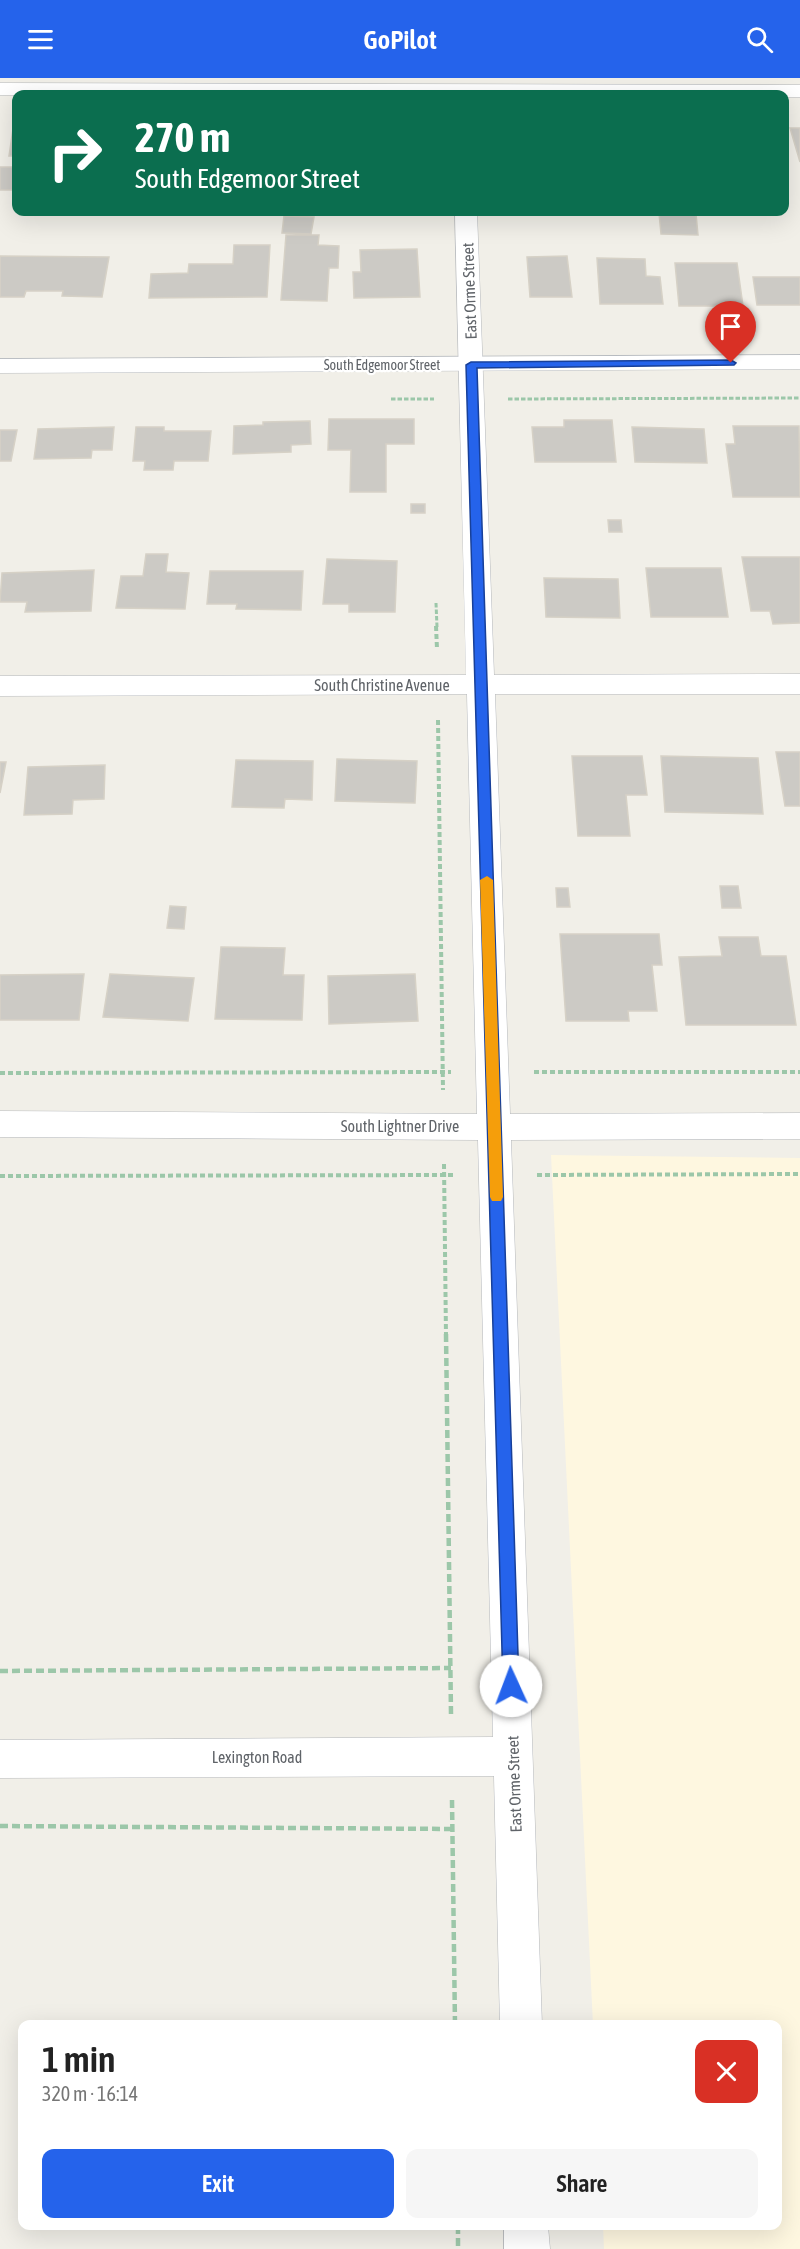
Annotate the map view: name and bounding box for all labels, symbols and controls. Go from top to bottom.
icon: menu [24,23,57,56]
icon: search [743,23,776,56]
text: GoPilot [363,24,437,55]
text: 270 m [135,113,230,161]
icon: right [36,114,114,192]
text: South Edgemoor Street [135,163,360,194]
street label: East Orme Street [458,242,480,340]
pin [705,301,756,363]
icon: arrive [714,310,747,343]
street label: South Edgemoor Street [324,357,440,373]
street label: South Christine Avenue [314,676,450,694]
street label: South Lightner Drive [341,1117,459,1136]
position arrow [479,1654,543,1718]
street label: East Orme Street [503,1735,525,1833]
street label: Lexington Road [212,1748,302,1767]
text: 1 min [42,2038,116,2080]
button: close [695,2040,758,2103]
text: 320 m · 16:14 [42,2082,138,2105]
button: Exit [42,2149,394,2218]
button: Share [406,2149,758,2218]

